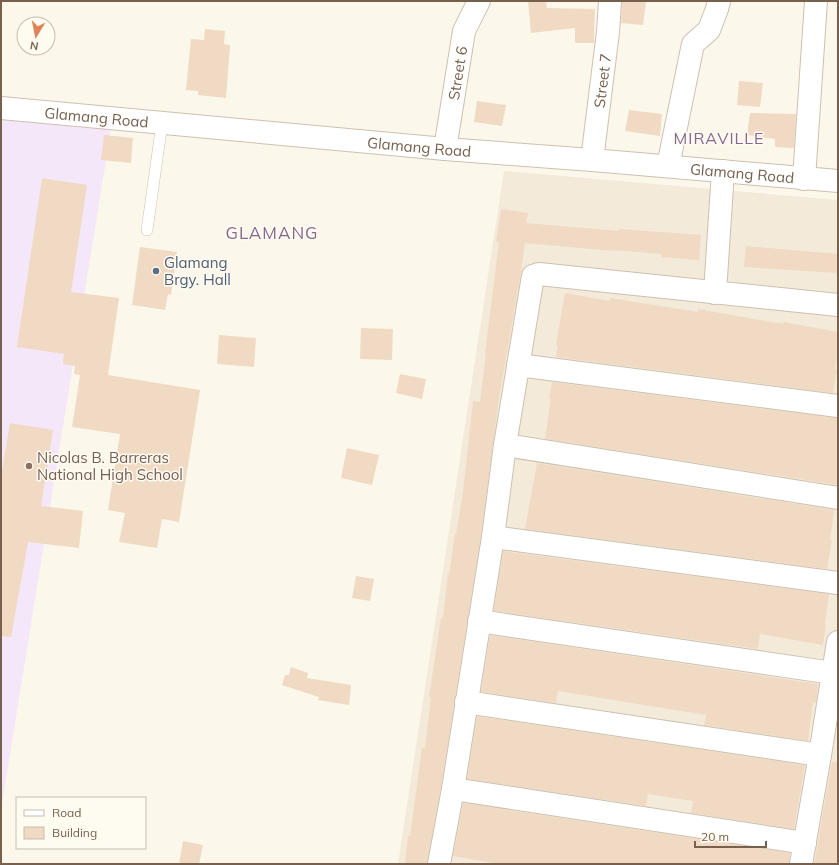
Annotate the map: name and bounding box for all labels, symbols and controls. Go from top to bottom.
north arrow [16,16,56,56]
text: N [29,38,40,53]
street label: Street 6 [444,45,471,101]
street label: Street 7 [589,52,615,109]
street label: Glamang Road [44,103,149,131]
district label: MIRAVILLE [674,128,764,148]
street label: Glamang Road [366,132,472,160]
street label: Glamang Road [689,159,795,187]
district label: GLAMANG [225,222,319,243]
place label: Glamang Brgy. Hall [164,253,231,289]
marker: Glamang Brgy. Hall [151,266,161,276]
place label: Nicolas B. Barreras National High School [37,448,183,484]
marker: Nicolas B. Barreras National High School [24,461,34,471]
legend [16,797,146,849]
text: Road [52,805,81,820]
scale bar [695,823,766,849]
text: Building [52,825,97,840]
text: 20 m [701,829,729,844]

